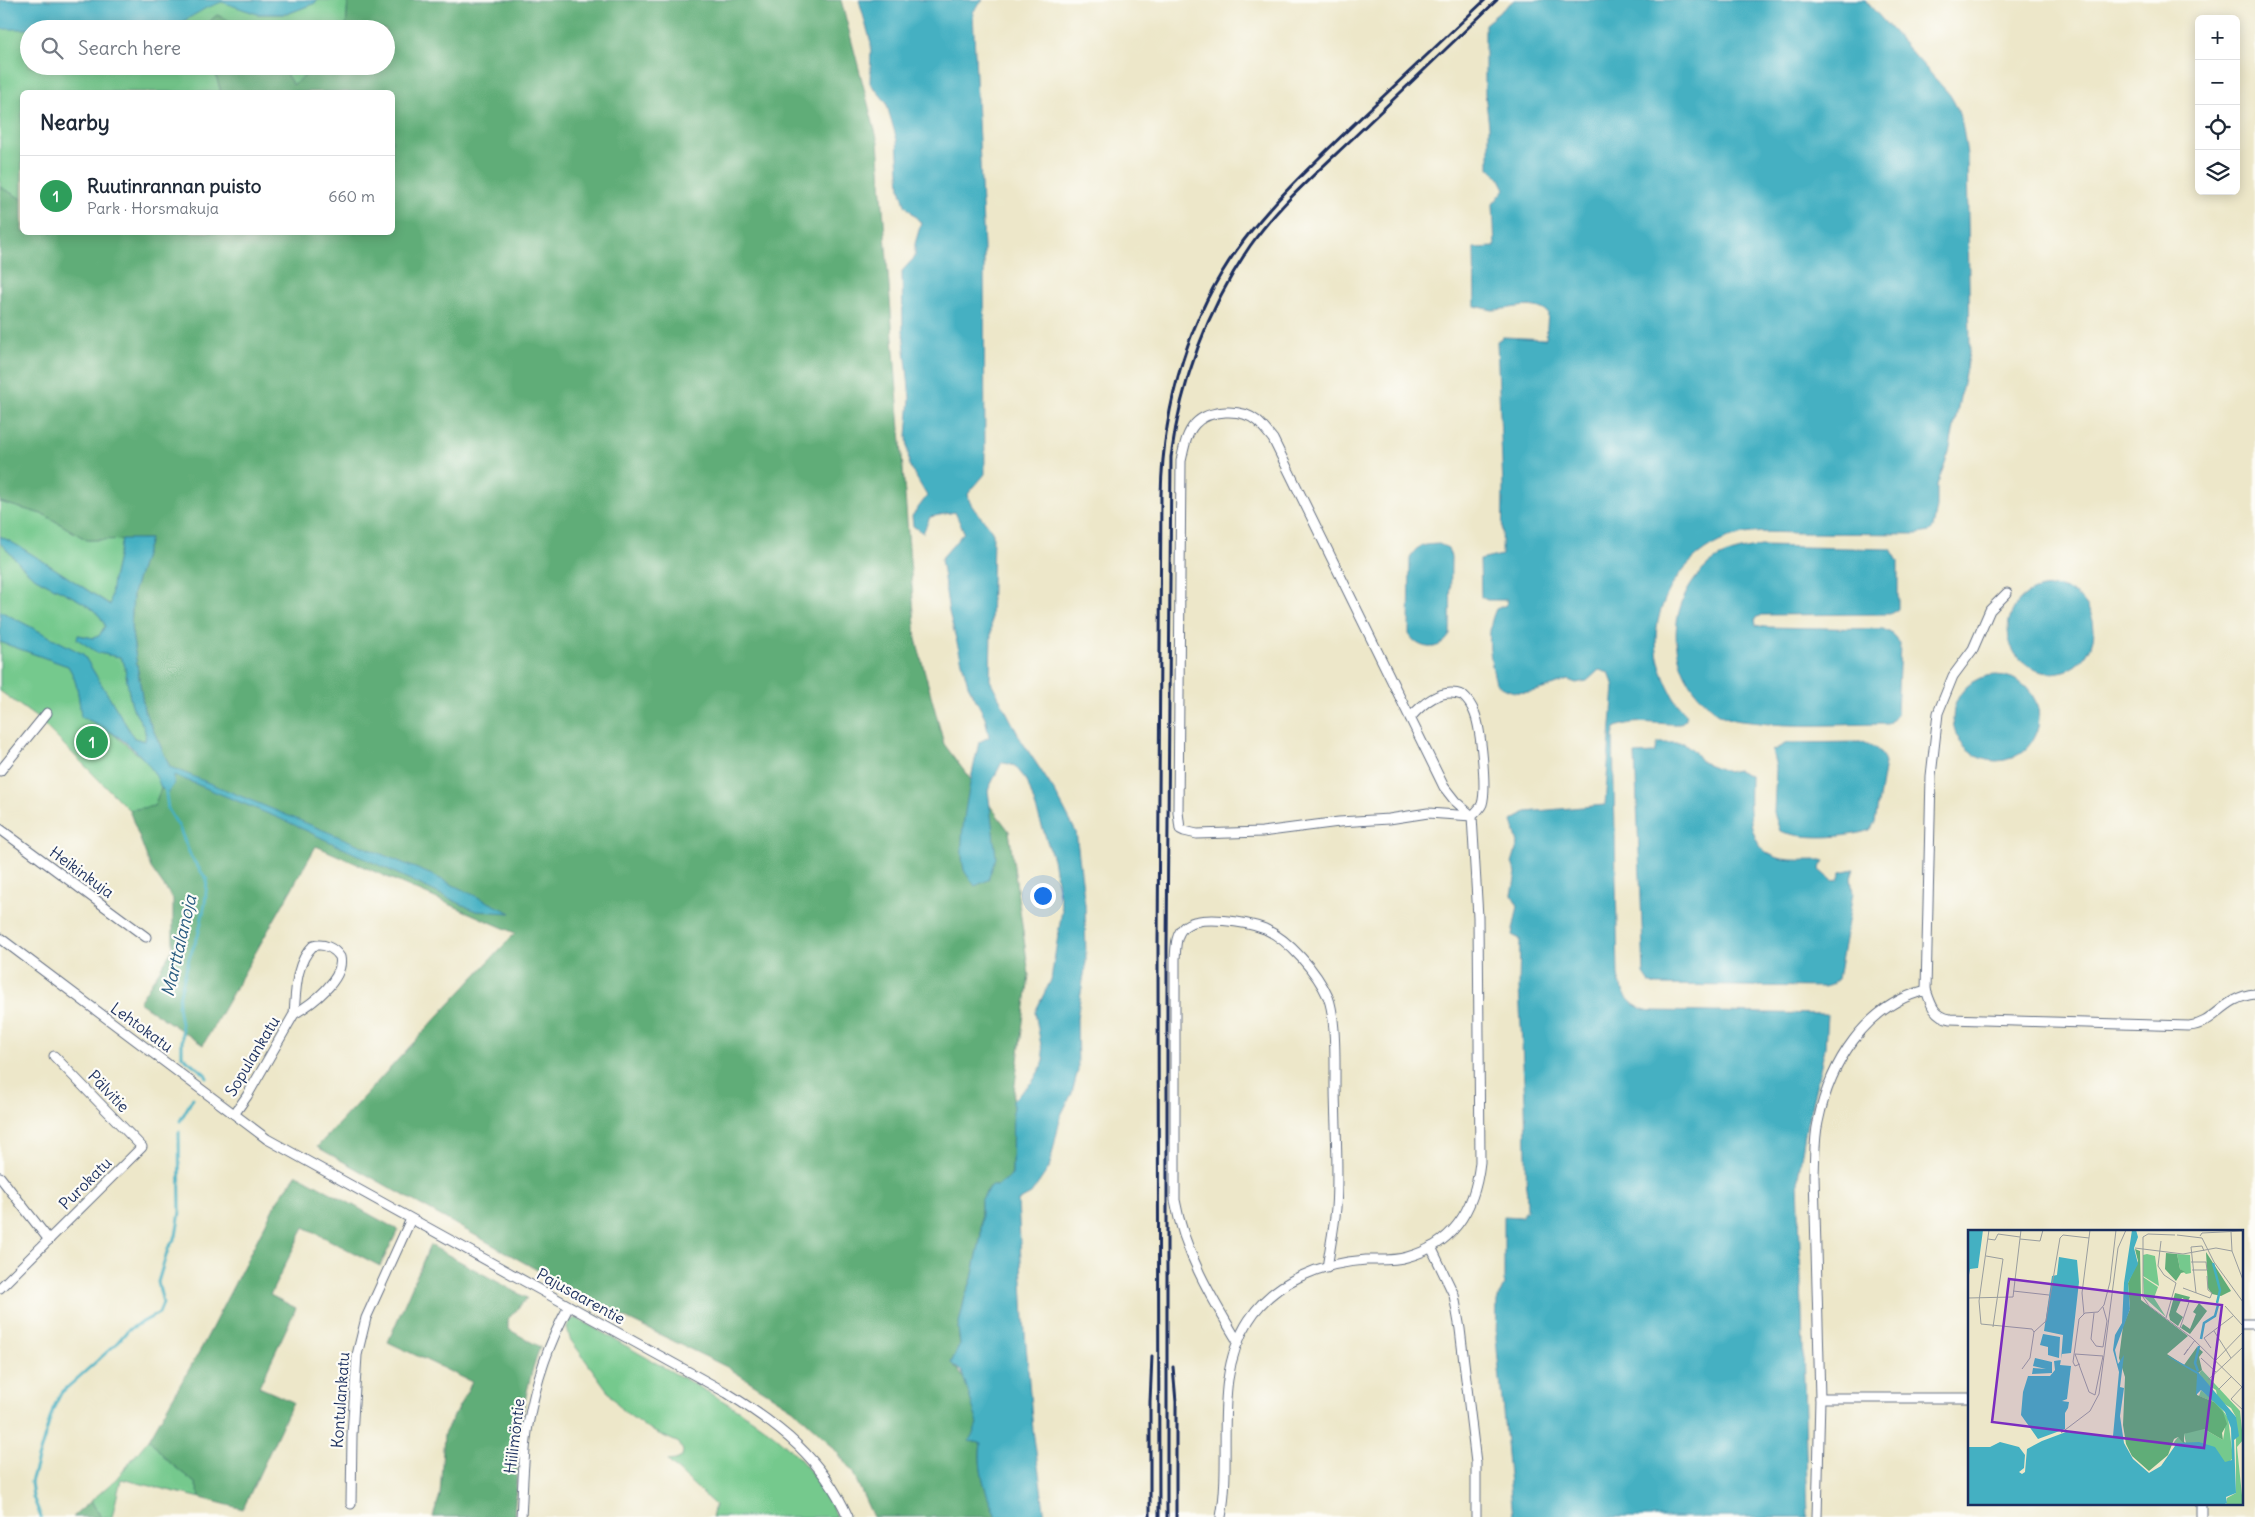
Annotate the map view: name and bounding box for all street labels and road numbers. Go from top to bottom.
street label: Heikinkuja [46,842,118,902]
street label: Lehtokatu [107,998,177,1056]
street label: Sopulankatu [220,1012,284,1100]
street label: Pälvitie [84,1066,134,1116]
street label: Purokatu [55,1153,115,1213]
street label: Pajusaarentie [533,1263,629,1329]
street label: Kontulankatu [327,1351,353,1449]
street label: Hiilimöntie [499,1397,529,1475]

